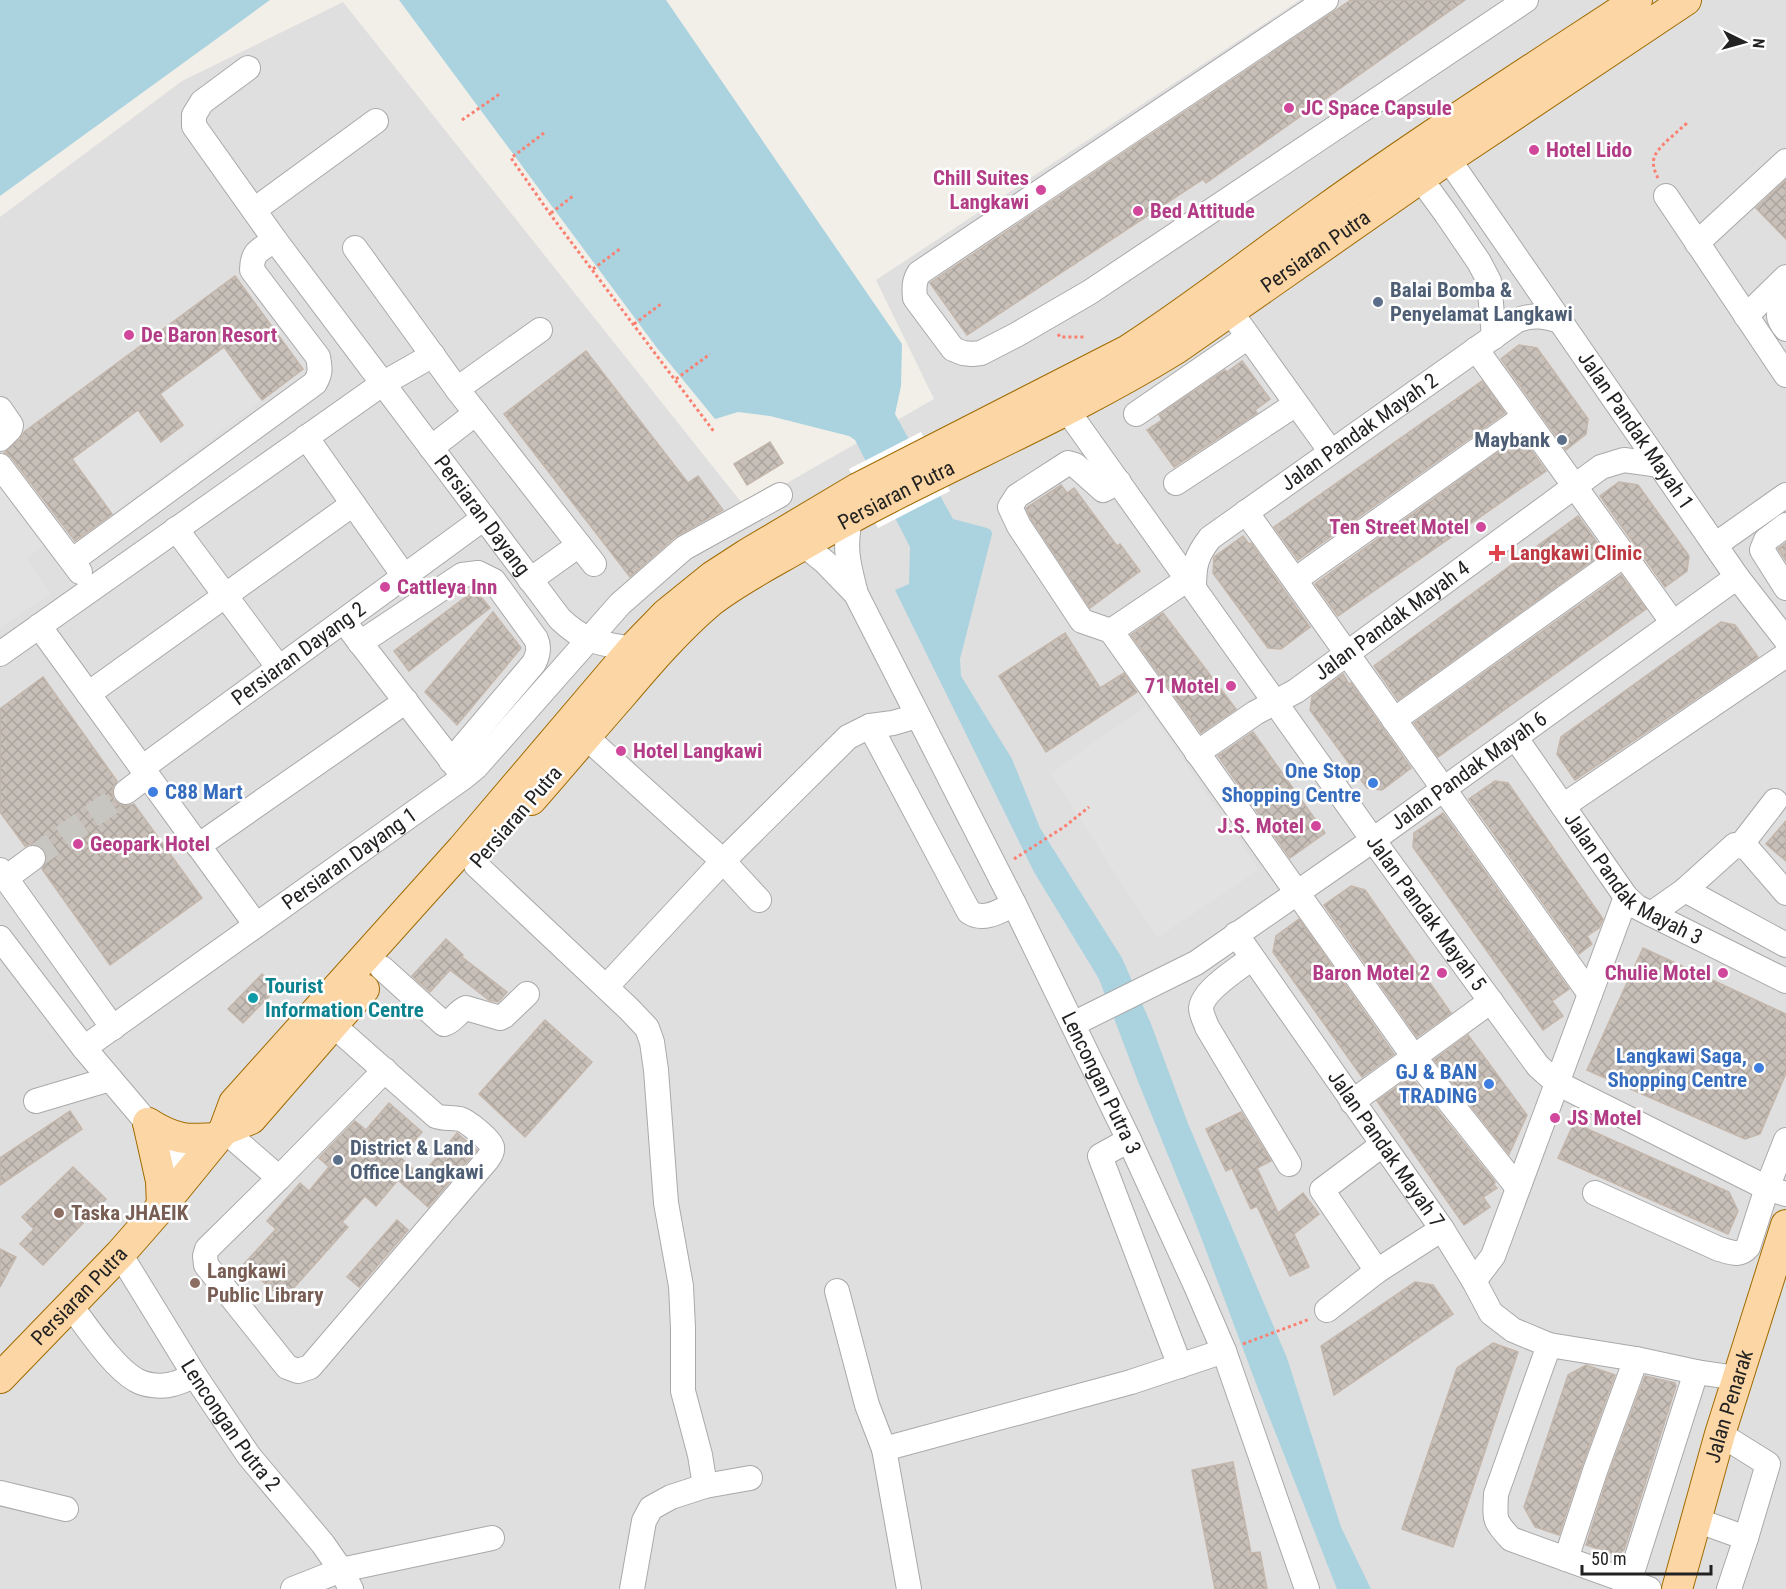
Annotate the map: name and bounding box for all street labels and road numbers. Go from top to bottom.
street label: Persiaran Putra [1256,205,1375,298]
street label: Jalan Pandak Mayah 1 [1573,347,1699,514]
street label: Jalan Pandak Mayah 2 [1276,368,1442,496]
street label: Persiaran Dayang [429,451,535,580]
street label: Persiaran Putra [834,455,958,535]
street label: Jalan Pandak Mayah 4 [1310,556,1474,685]
street label: Persiaran Dayang 2 [227,597,370,710]
street label: Jalan Pandak Mayah 6 [1386,706,1551,835]
street label: Persiaran Putra [465,761,567,873]
street label: Persiaran Dayang 1 [277,803,421,915]
street label: Jalan Pandak Mayah 3 [1559,808,1706,950]
street label: Jalan Pandak Mayah 5 [1362,831,1491,995]
street label: Lencongan Putra 3 [1056,1008,1146,1158]
street label: Jalan Pandak Mayah 7 [1323,1066,1449,1232]
street label: Persiaran Putra [26,1242,132,1350]
street label: Jalan Penarak [1701,1346,1758,1466]
street label: Lencongan Putra 2 [176,1355,285,1496]

